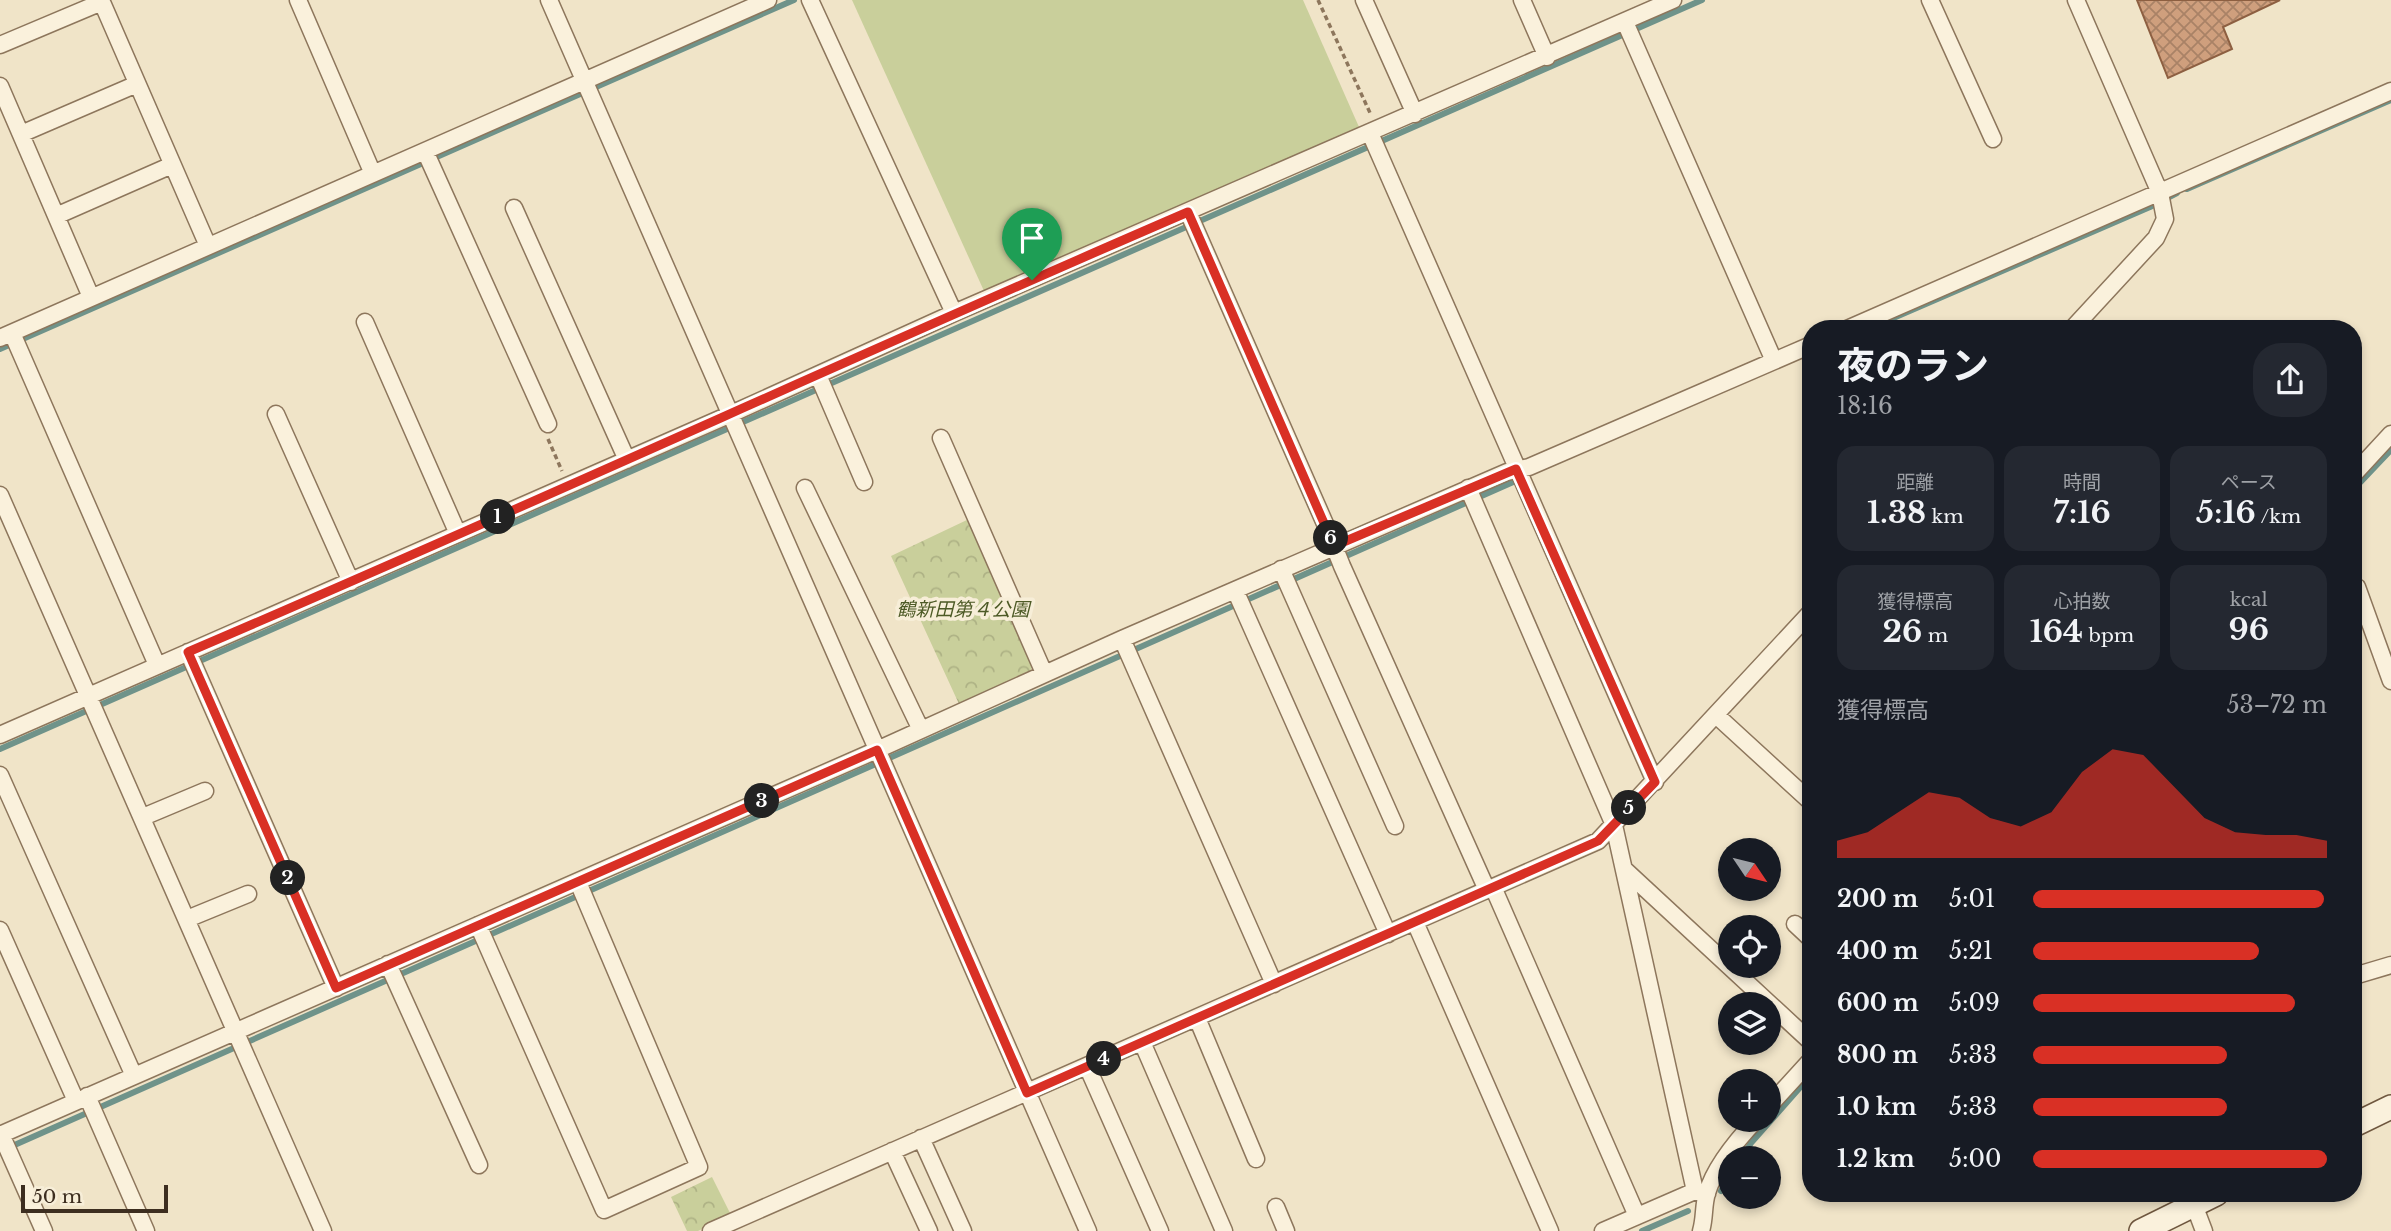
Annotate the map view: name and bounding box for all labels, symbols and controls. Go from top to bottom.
pin [1002,208,1062,280]
icon: arrive [1013,219,1051,257]
text: 夜のラン [1837,342,1989,389]
button: share [2253,343,2327,417]
text: 18:16 [1837,392,1893,420]
text: 距離 [1896,471,1934,494]
text: 時間 [2063,471,2101,494]
text: ペース [2221,471,2277,494]
text: 1.38 [1867,494,1926,531]
text: 7:16 [2053,494,2111,531]
text: 5:16 [2196,494,2256,531]
pin: 1 [480,500,516,534]
text: 1 [493,505,502,528]
text: km [1926,505,1964,528]
text: /km [2256,505,2301,528]
pin: 6 [1314,520,1348,556]
text: 6 [1324,526,1337,549]
text: kcal [2230,588,2268,611]
text: 獲得標高 [1877,590,1953,613]
text: 心拍数 [2053,590,2111,613]
park label: 鶴新田第４公園 [896,598,1032,621]
text: 96 [2228,611,2269,648]
text: 26 [1883,613,1922,650]
text: 164 [2030,613,2083,650]
text: m [1922,624,1948,647]
text: bpm [2083,624,2134,647]
text: 53–72 m [2226,691,2327,719]
text: 獲得標高 [1837,696,1929,724]
pin: 3 [744,784,780,818]
text: 3 [755,789,768,812]
pin: 5 [1612,790,1646,826]
text: 5 [1623,796,1634,819]
north arrow [1718,838,1782,901]
map controls [1718,838,1781,1209]
pin: 2 [270,860,306,896]
text: 2 [281,866,294,889]
text: 200 m [1837,885,1918,913]
text: 5:01 [1949,885,1995,913]
button: locate [1718,915,1781,978]
text: 400 m [1837,937,1919,965]
text: 5:21 [1949,937,1993,965]
text: 600 m [1837,989,1919,1017]
text: 5:09 [1949,989,2000,1017]
button: layers [1718,992,1781,1055]
text: 800 m [1837,1041,1918,1069]
text: 5:33 [1949,1041,1997,1069]
pin: 4 [1086,1042,1122,1076]
text: 4 [1097,1047,1110,1070]
button: + [1718,1069,1781,1132]
text: 1.0 km [1837,1093,1917,1121]
text: 5:33 [1949,1093,1997,1121]
text: 1.2 km [1837,1145,1915,1173]
text: 5:00 [1949,1145,2001,1173]
button: − [1718,1146,1781,1209]
scale bar [21,1182,168,1214]
text: 50 m [32,1185,82,1208]

